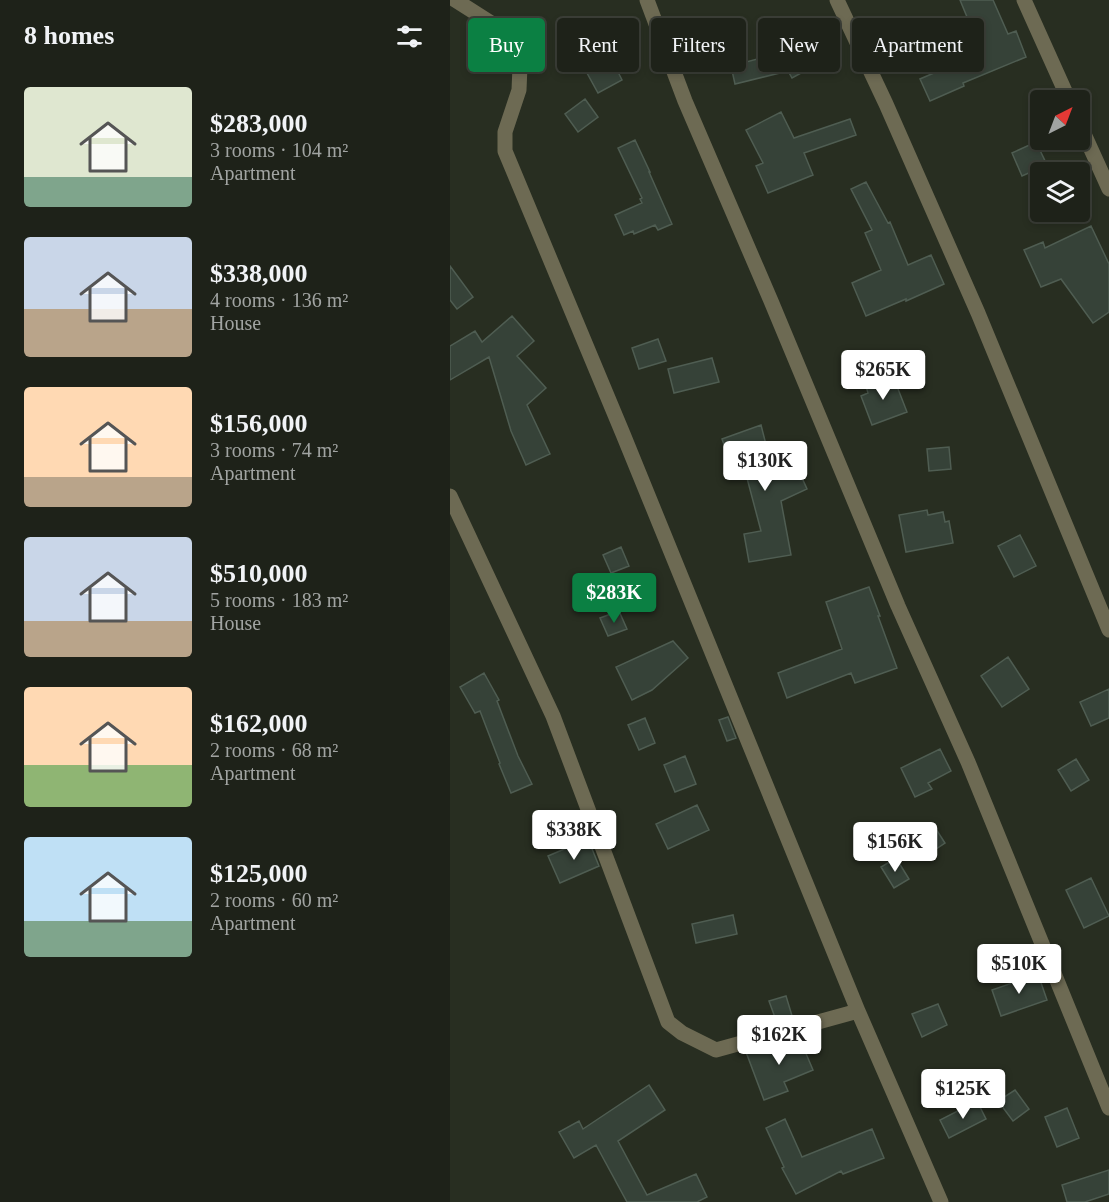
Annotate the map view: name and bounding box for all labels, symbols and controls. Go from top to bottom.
chip: Buy [468,18,545,72]
chip: Rent [557,18,639,72]
chip: Filters [651,18,746,72]
chip: New [758,18,840,72]
chip: Apartment [852,18,984,72]
icon: filters [393,20,426,53]
text: 8 homes [24,21,114,50]
north arrow [1030,90,1090,150]
map controls [1030,90,1090,222]
text: $283,000 [210,109,308,138]
icon: home [72,111,144,183]
text: 3 rooms · 104 m² [210,139,348,161]
text: Apartment [210,162,296,184]
button: layers [1030,162,1090,222]
text: $338,000 [210,259,308,288]
icon: home [72,261,144,333]
text: 4 rooms · 136 m² [210,289,348,311]
text: House [210,312,261,334]
pin: $265K [841,350,925,401]
text: $265K [855,358,911,380]
text: $156,000 [210,409,308,438]
icon: home [72,411,144,483]
text: 3 rooms · 74 m² [210,439,338,461]
pin: $130K [723,441,807,492]
text: $130K [737,449,793,471]
text: Apartment [210,462,296,484]
text: $510,000 [210,559,308,588]
icon: home [72,561,144,633]
pin: $283K [572,573,656,624]
text: $283K [586,581,642,603]
text: 5 rooms · 183 m² [210,589,348,611]
text: House [210,612,261,634]
text: $162,000 [210,709,308,738]
icon: home [72,711,144,783]
text: 2 rooms · 68 m² [210,739,338,761]
text: Apartment [210,762,296,784]
pin: $338K [532,810,616,861]
text: $338K [546,818,602,840]
pin: $156K [853,822,937,873]
text: $156K [867,830,923,852]
text: $125,000 [210,859,308,888]
icon: home [72,861,144,933]
text: 2 rooms · 60 m² [210,889,338,911]
text: Apartment [210,912,296,934]
pin: $510K [977,944,1061,995]
text: $510K [991,952,1047,974]
pin: $162K [737,1015,821,1066]
text: $162K [751,1023,807,1045]
pin: $125K [921,1069,1005,1120]
text: $125K [935,1077,991,1099]

